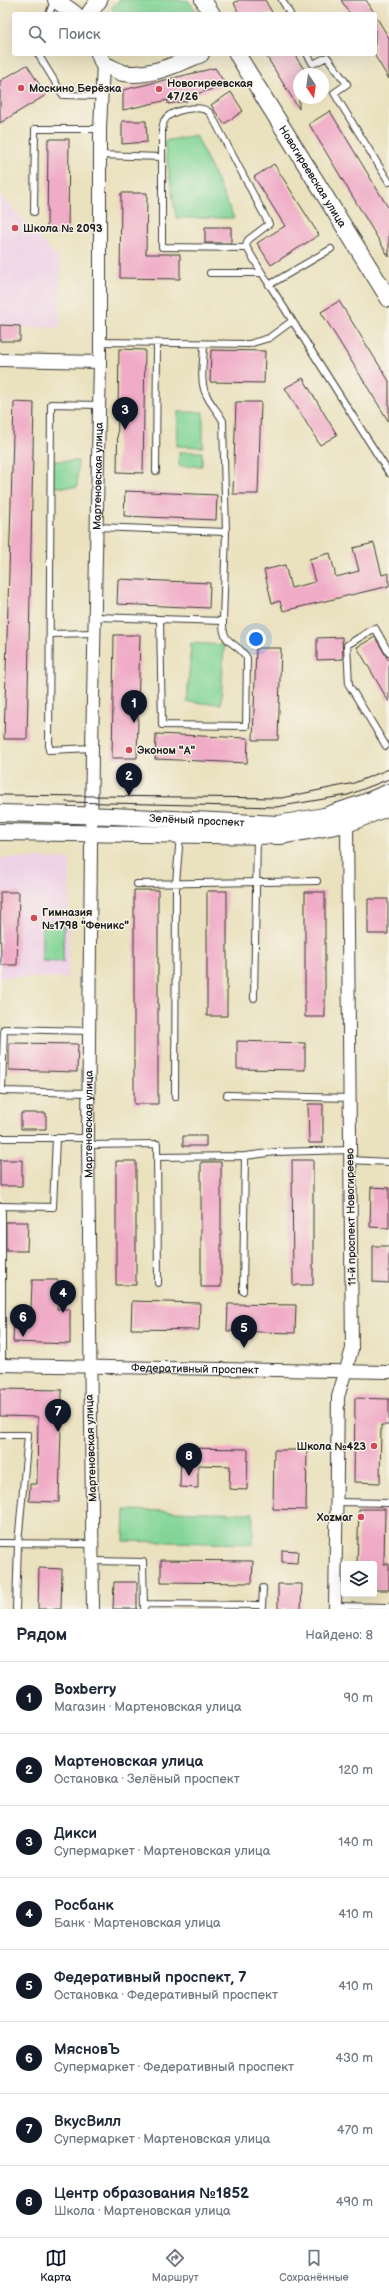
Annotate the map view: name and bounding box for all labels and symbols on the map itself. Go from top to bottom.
north arrow [293,68,329,104]
place label: Новогиреевская 47/26 [167,77,253,103]
place label: Москино Берёзка [29,82,122,95]
marker: Москино Берёзка [16,83,26,93]
marker: Новогиреевская 47/26 [154,84,164,94]
street label: Новогиреевская улица [276,123,350,230]
place label: Школа № 2093 [23,222,103,235]
marker: Школа № 2093 [10,223,20,233]
pin: 3 [112,397,138,430]
street label: Мартеновская улица [90,422,105,530]
your location [246,629,266,649]
pin: 1 [121,690,147,723]
place label: Эконом "А" [137,744,196,757]
marker: Эконом "А" [124,745,134,755]
pin: 2 [116,763,142,796]
street label: Зелёный проспект [149,811,245,829]
place label: Гимназия №1798 "Феникс" [42,906,129,932]
marker: Гимназия №1798 "Феникс" [29,913,39,923]
street label: Мартеновская улица [81,1070,95,1178]
street label: 11-й проспект Новогиреево [343,1148,359,1286]
pin: 4 [50,1280,76,1313]
pin: 6 [10,1304,36,1337]
pin: 5 [231,1315,257,1348]
street label: Федеративный проспект [131,1361,259,1376]
street label: Мартеновская улица [83,1393,99,1502]
pin: 7 [45,1399,71,1432]
place label: Школа №423 [296,1440,367,1453]
marker: Школа №423 [369,1441,379,1451]
pin: 8 [176,1443,202,1476]
place label: Хоzмаг [316,1511,354,1524]
marker: Хоzмаг [356,1512,366,1522]

